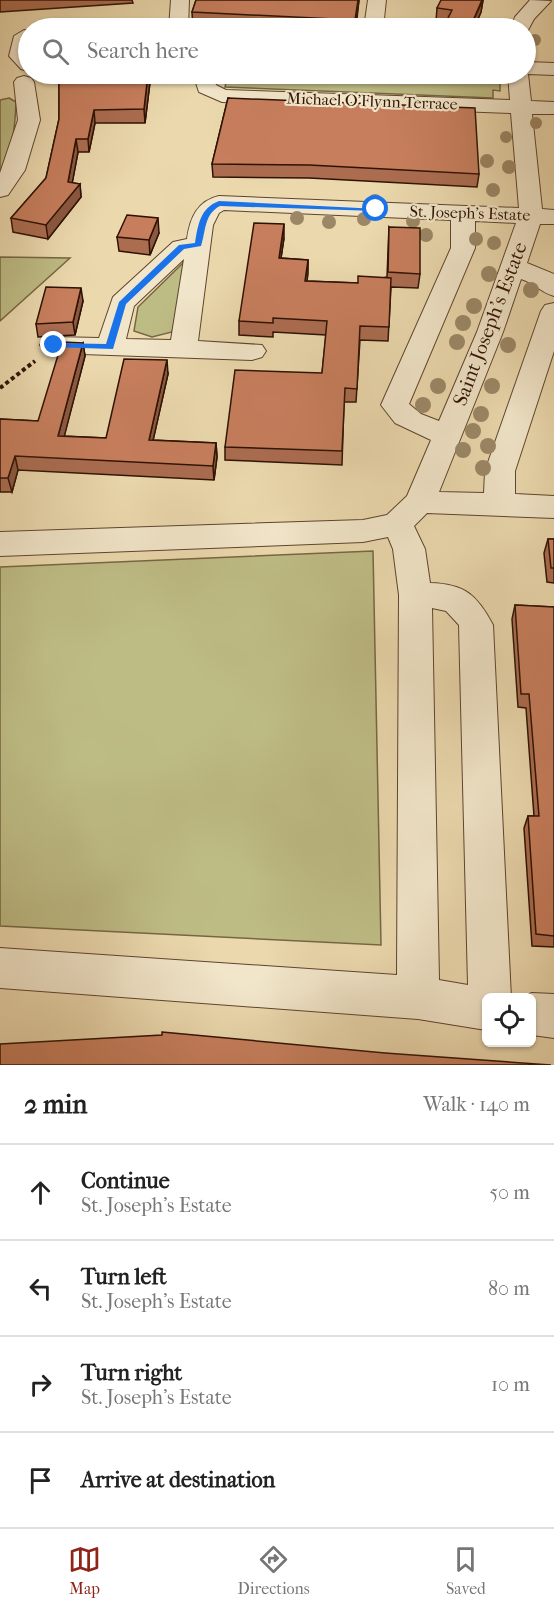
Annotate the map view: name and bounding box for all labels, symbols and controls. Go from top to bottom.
search box [18,18,536,84]
icon: search [39,35,72,68]
text: Search here [87,38,199,64]
street label: Michael O'Flynn Terrace [286,89,458,113]
route start [362,195,388,221]
street label: St. Joseph's Estate [409,201,531,225]
street label: Saint Joseph's Estate [448,239,532,409]
route end [40,331,66,357]
map controls [482,993,536,1047]
button: locate [482,993,536,1047]
text: 2 min [24,1089,87,1120]
text: Walk · 140 m [423,1093,530,1116]
text: Continue [81,1168,170,1194]
icon: ahead [24,1176,57,1209]
text: 50 m [489,1181,530,1204]
text: St. Joseph's Estate [81,1194,232,1217]
text: Turn left [81,1264,167,1290]
icon: left [24,1272,57,1305]
text: 80 m [488,1277,530,1300]
text: St. Joseph's Estate [81,1290,232,1313]
text: Turn right [81,1360,182,1386]
icon: right [24,1368,57,1401]
text: 10 m [491,1373,530,1396]
text: St. Joseph's Estate [81,1386,232,1409]
icon: arrive [24,1464,57,1497]
text: Arrive at destination [81,1467,275,1493]
tab: Map [68,1543,101,1598]
tab: Directions [238,1543,310,1598]
tab: Saved [446,1543,486,1598]

